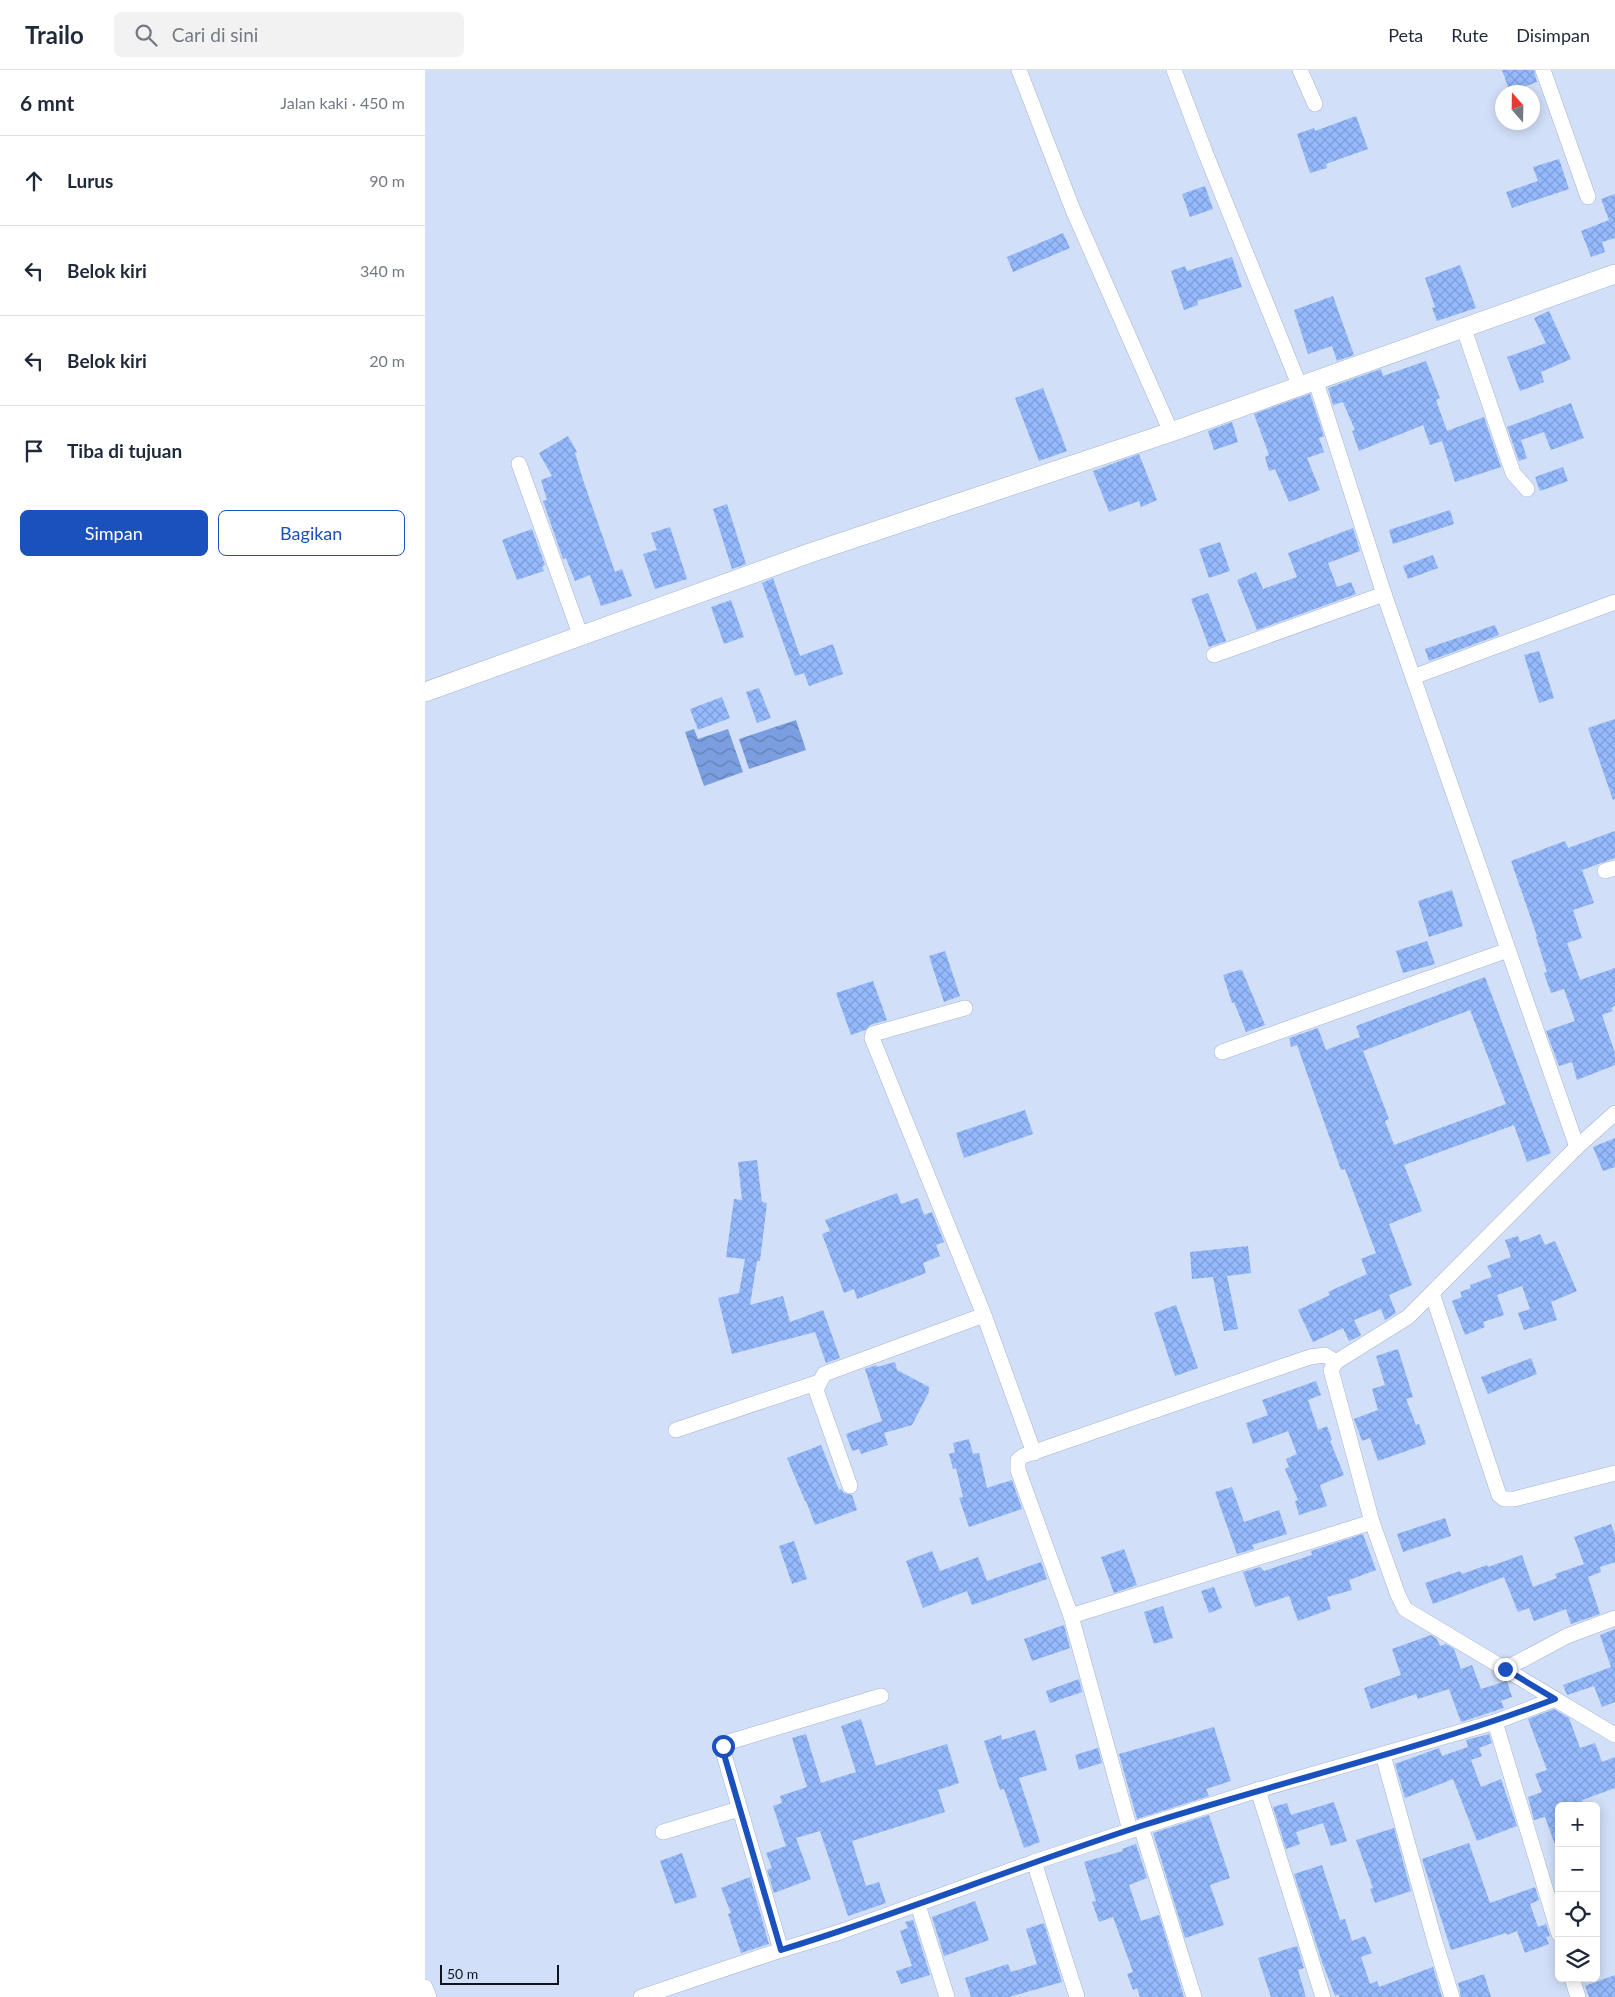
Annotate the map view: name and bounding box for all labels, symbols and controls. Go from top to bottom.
search box [114,12,464,57]
text: Trailo [25,20,84,49]
icon: search [132,21,160,49]
text: Cari di sini [172,23,258,46]
text: Peta [1388,24,1423,46]
text: Rute [1451,24,1488,46]
text: Disimpan [1516,24,1590,46]
north arrow [1495,85,1540,130]
text: 6 mnt [20,90,74,115]
text: Jalan kaki · 450 m [280,93,405,112]
icon: ahead [20,167,48,195]
text: Lurus [67,169,113,192]
text: 90 m [369,171,405,190]
icon: left [20,257,48,285]
text: Belok kiri [67,259,147,282]
text: 340 m [360,261,405,280]
icon: left [20,347,48,375]
text: Belok kiri [67,349,147,372]
text: 20 m [369,351,405,370]
icon: arrive [20,437,48,465]
text: Tiba di tujuan [67,439,182,462]
button: Simpan [20,510,208,556]
button: Bagikan [218,510,405,556]
route end [1494,1658,1517,1681]
route start [712,1735,735,1758]
map controls [1555,1802,1600,1982]
button: + [1555,1802,1600,1847]
button: − [1555,1847,1600,1892]
button: locate [1555,1892,1600,1937]
button: layers [1555,1937,1600,1982]
scale bar [440,1962,559,1985]
text: 50 m [447,1965,478,1982]

